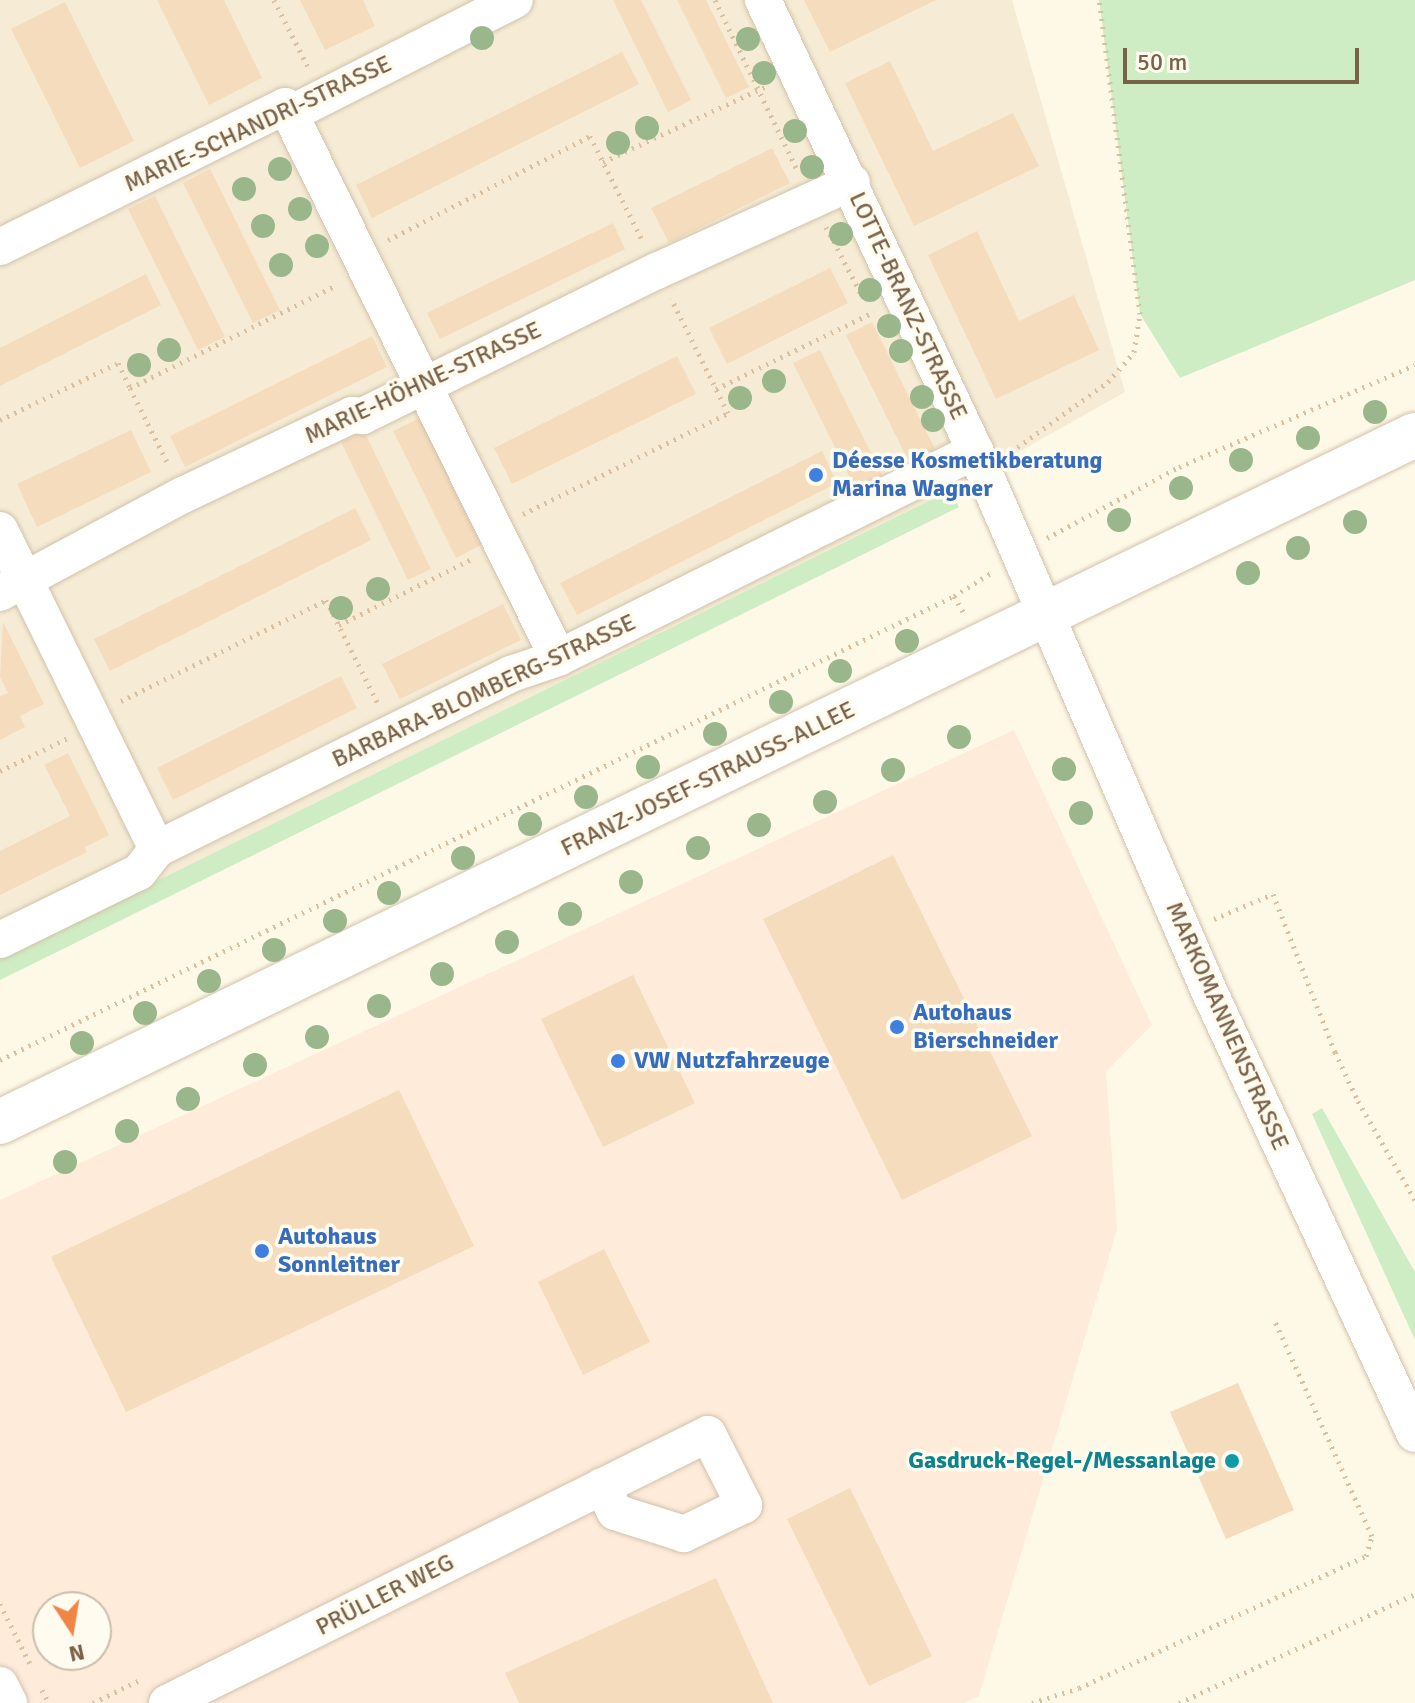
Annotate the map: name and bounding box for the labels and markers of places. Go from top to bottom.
place label: Déesse Kosmetikberatung Marina Wagner [832,447,1102,503]
marker: Déesse Kosmetikberatung Marina Wagner [807,466,825,484]
place label: Autohaus Bierschneider [913,999,1058,1055]
marker: Autohaus Bierschneider [888,1018,906,1036]
place label: VW Nutzfahrzeuge [634,1047,830,1075]
marker: VW Nutzfahrzeuge [609,1052,627,1070]
place label: Autohaus Sonnleitner [278,1223,400,1279]
marker: Autohaus Sonnleitner [253,1242,271,1260]
place label: Gasdruck-Regel-/Messanlage [908,1447,1216,1475]
marker: Gasdruck-Regel-/Messanlage [1223,1452,1241,1470]

